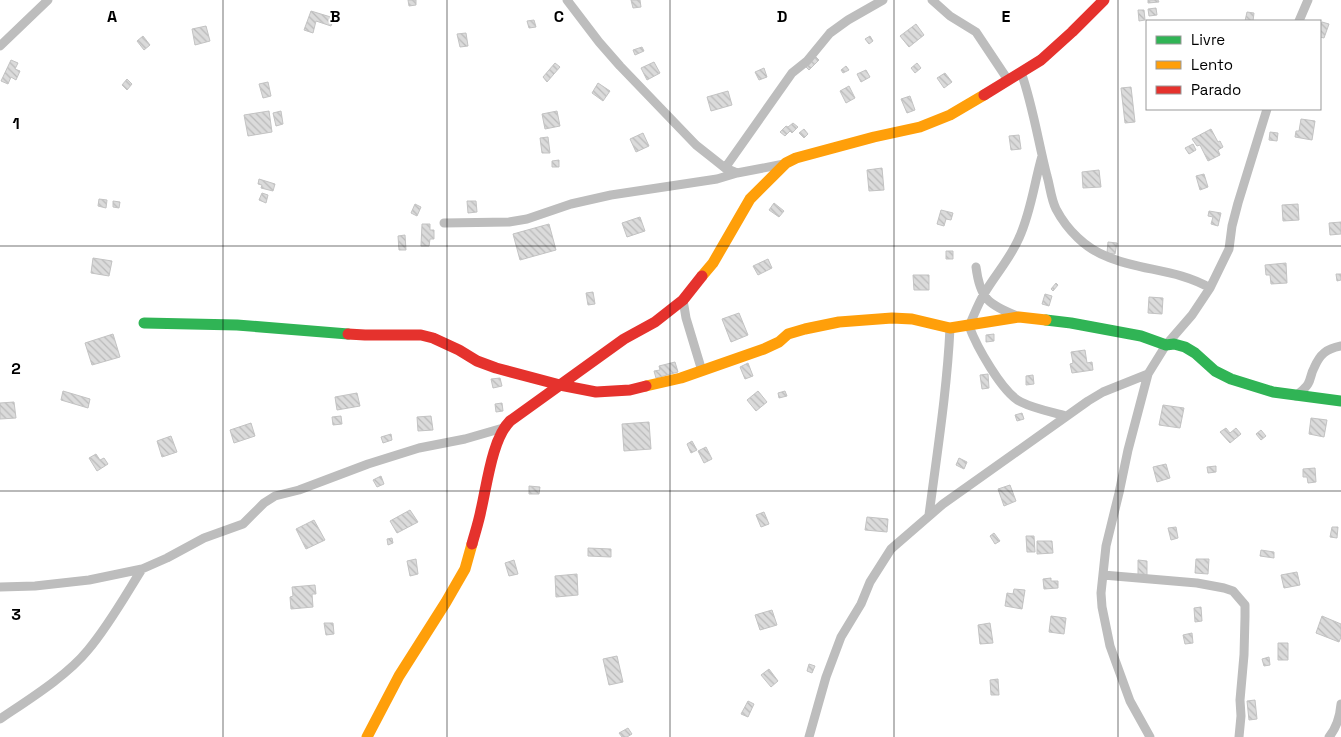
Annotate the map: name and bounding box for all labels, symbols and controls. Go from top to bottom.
text: A [107,6,117,27]
text: B [330,6,340,27]
text: C [554,6,564,27]
text: D [777,6,787,27]
text: E [1002,6,1011,27]
legend [1146,20,1321,110]
text: Livre [1191,30,1225,49]
text: Lento [1191,55,1233,74]
text: Parado [1191,80,1241,99]
text: 1 [12,113,20,134]
text: 2 [11,358,21,379]
text: 3 [11,604,21,625]

